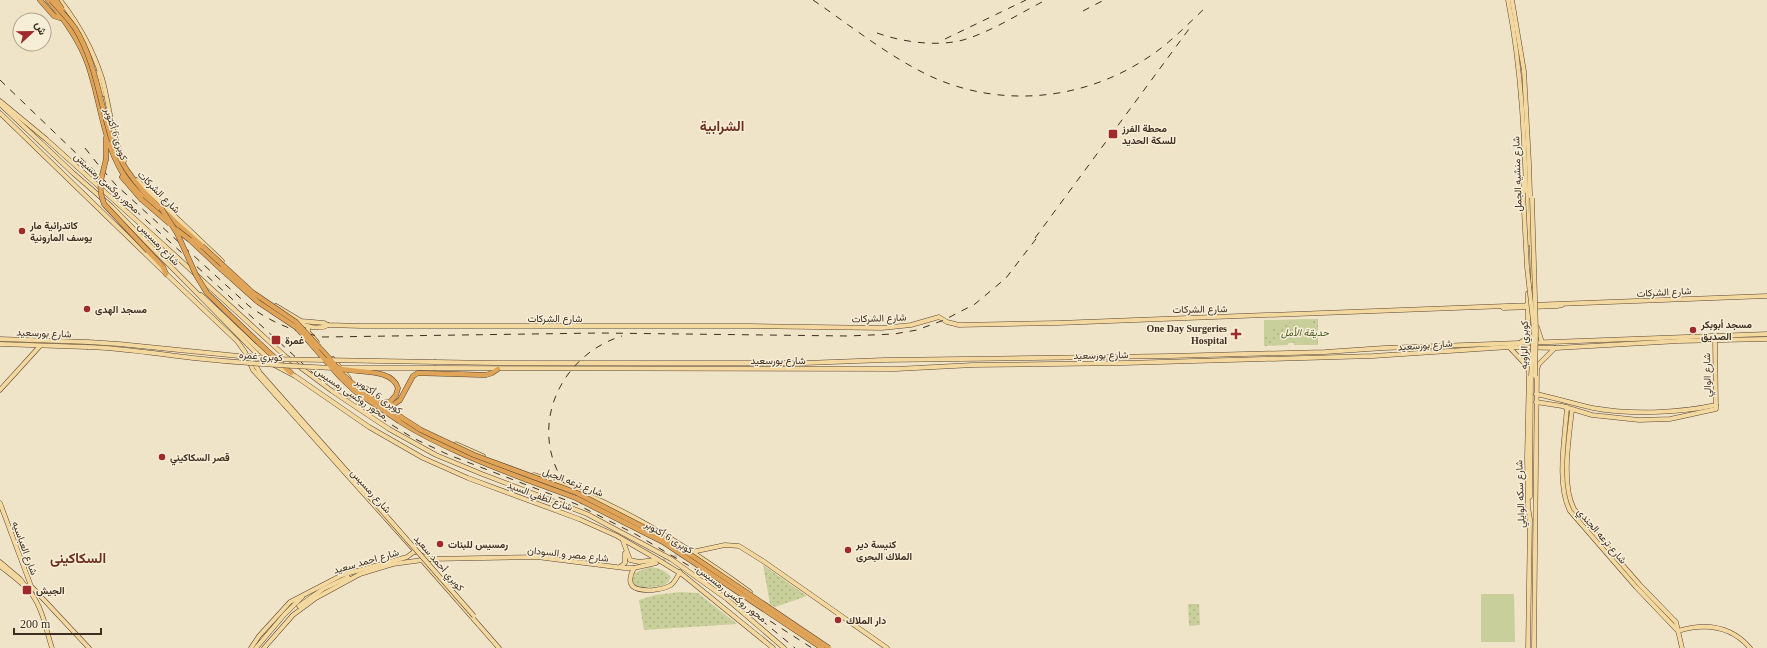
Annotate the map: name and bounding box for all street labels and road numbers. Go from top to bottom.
street label: كوبرى 6 أكتوبر [101,105,130,162]
street label: شارع منشيه الجمل [1510,136,1525,212]
street label: محور روكسى رمسيس [71,151,142,216]
street label: شارع الشركات [135,169,182,216]
street label: شارع رمسيس [135,220,182,268]
street label: شارع الشركات [1636,285,1692,300]
street label: شارع الشركات [1172,303,1228,316]
street label: شارع الشركات [851,312,907,325]
street label: شارع الشركات [528,313,583,325]
street label: كوبري الزاويه [1518,320,1533,369]
street label: شارع بورسعيد [16,327,72,340]
street label: شارع بورسعيد [1397,338,1453,353]
street label: كوبري غمره [238,349,284,366]
street label: شارع بورسعيد [1073,349,1129,362]
street label: شارع الوالي [1701,353,1716,397]
street label: شارع بورسعيد [750,355,806,367]
street label: محور روكسى رمسيس [312,365,389,422]
street label: كوبرى 6 أكتوبر [352,375,405,417]
street label: شارع سكه الوايلي [1513,460,1530,528]
street label: شارع ترعه الجبل [541,465,605,500]
street label: شارع رمسيس [348,467,394,516]
street label: شارع لطفي السيد [505,479,574,516]
street label: شارع ترعه الجندي [1573,506,1629,568]
street label: كوبرى 6 أكتوبر [641,518,696,557]
street label: شارع العباسيه [9,520,40,577]
street label: كوبري أحمد سعيد [409,533,467,596]
street label: شارع مصر و السودان [527,544,609,565]
street label: شارع احمد سعيد [332,546,400,577]
street label: محور روكسى رمسيس [695,564,769,625]

